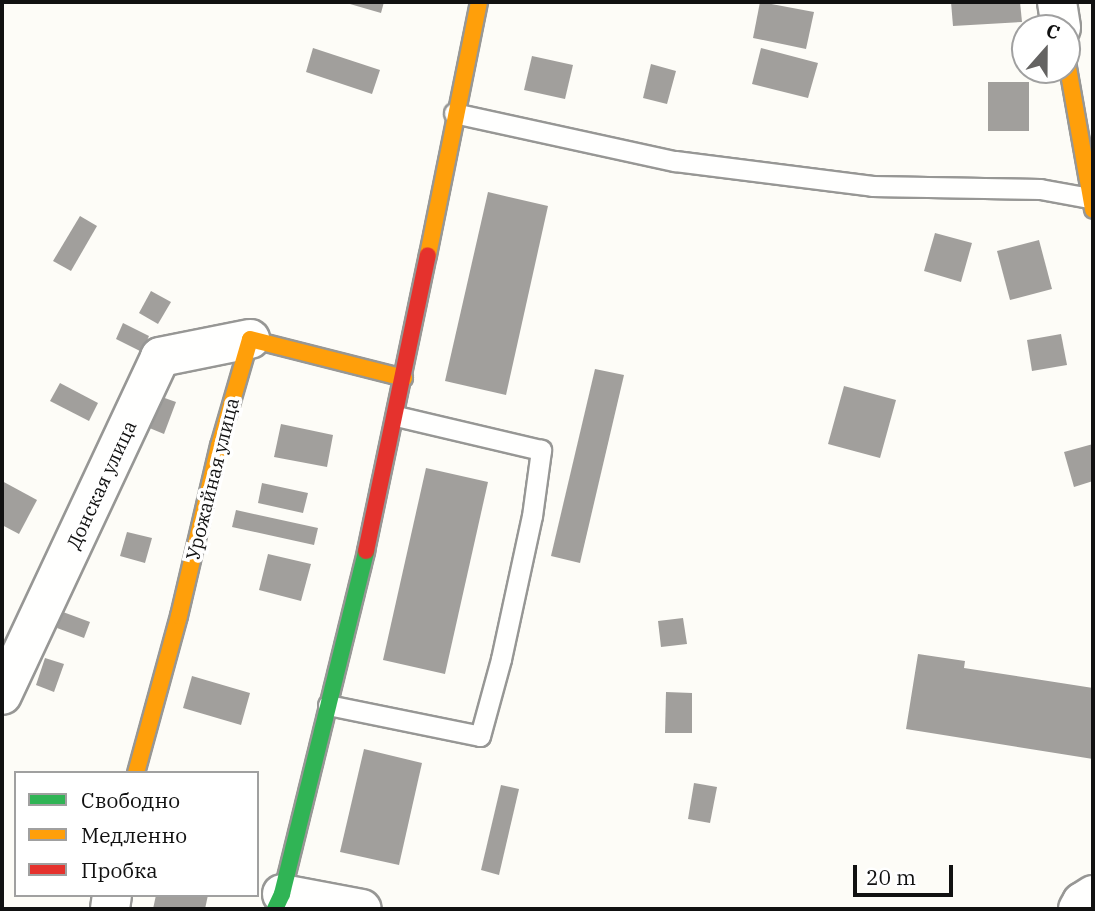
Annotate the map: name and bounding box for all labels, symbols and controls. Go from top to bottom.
north arrow [1011,14,1081,84]
text: С [1043,18,1063,45]
street label: Урожайная улица [182,396,244,562]
street label: Донская улица [62,417,142,553]
legend [14,771,259,897]
text: Свободно [81,786,180,814]
text: Медленно [81,821,187,849]
scale bar [857,852,957,896]
text: Пробка [81,856,158,884]
text: 20 m [866,863,916,891]

